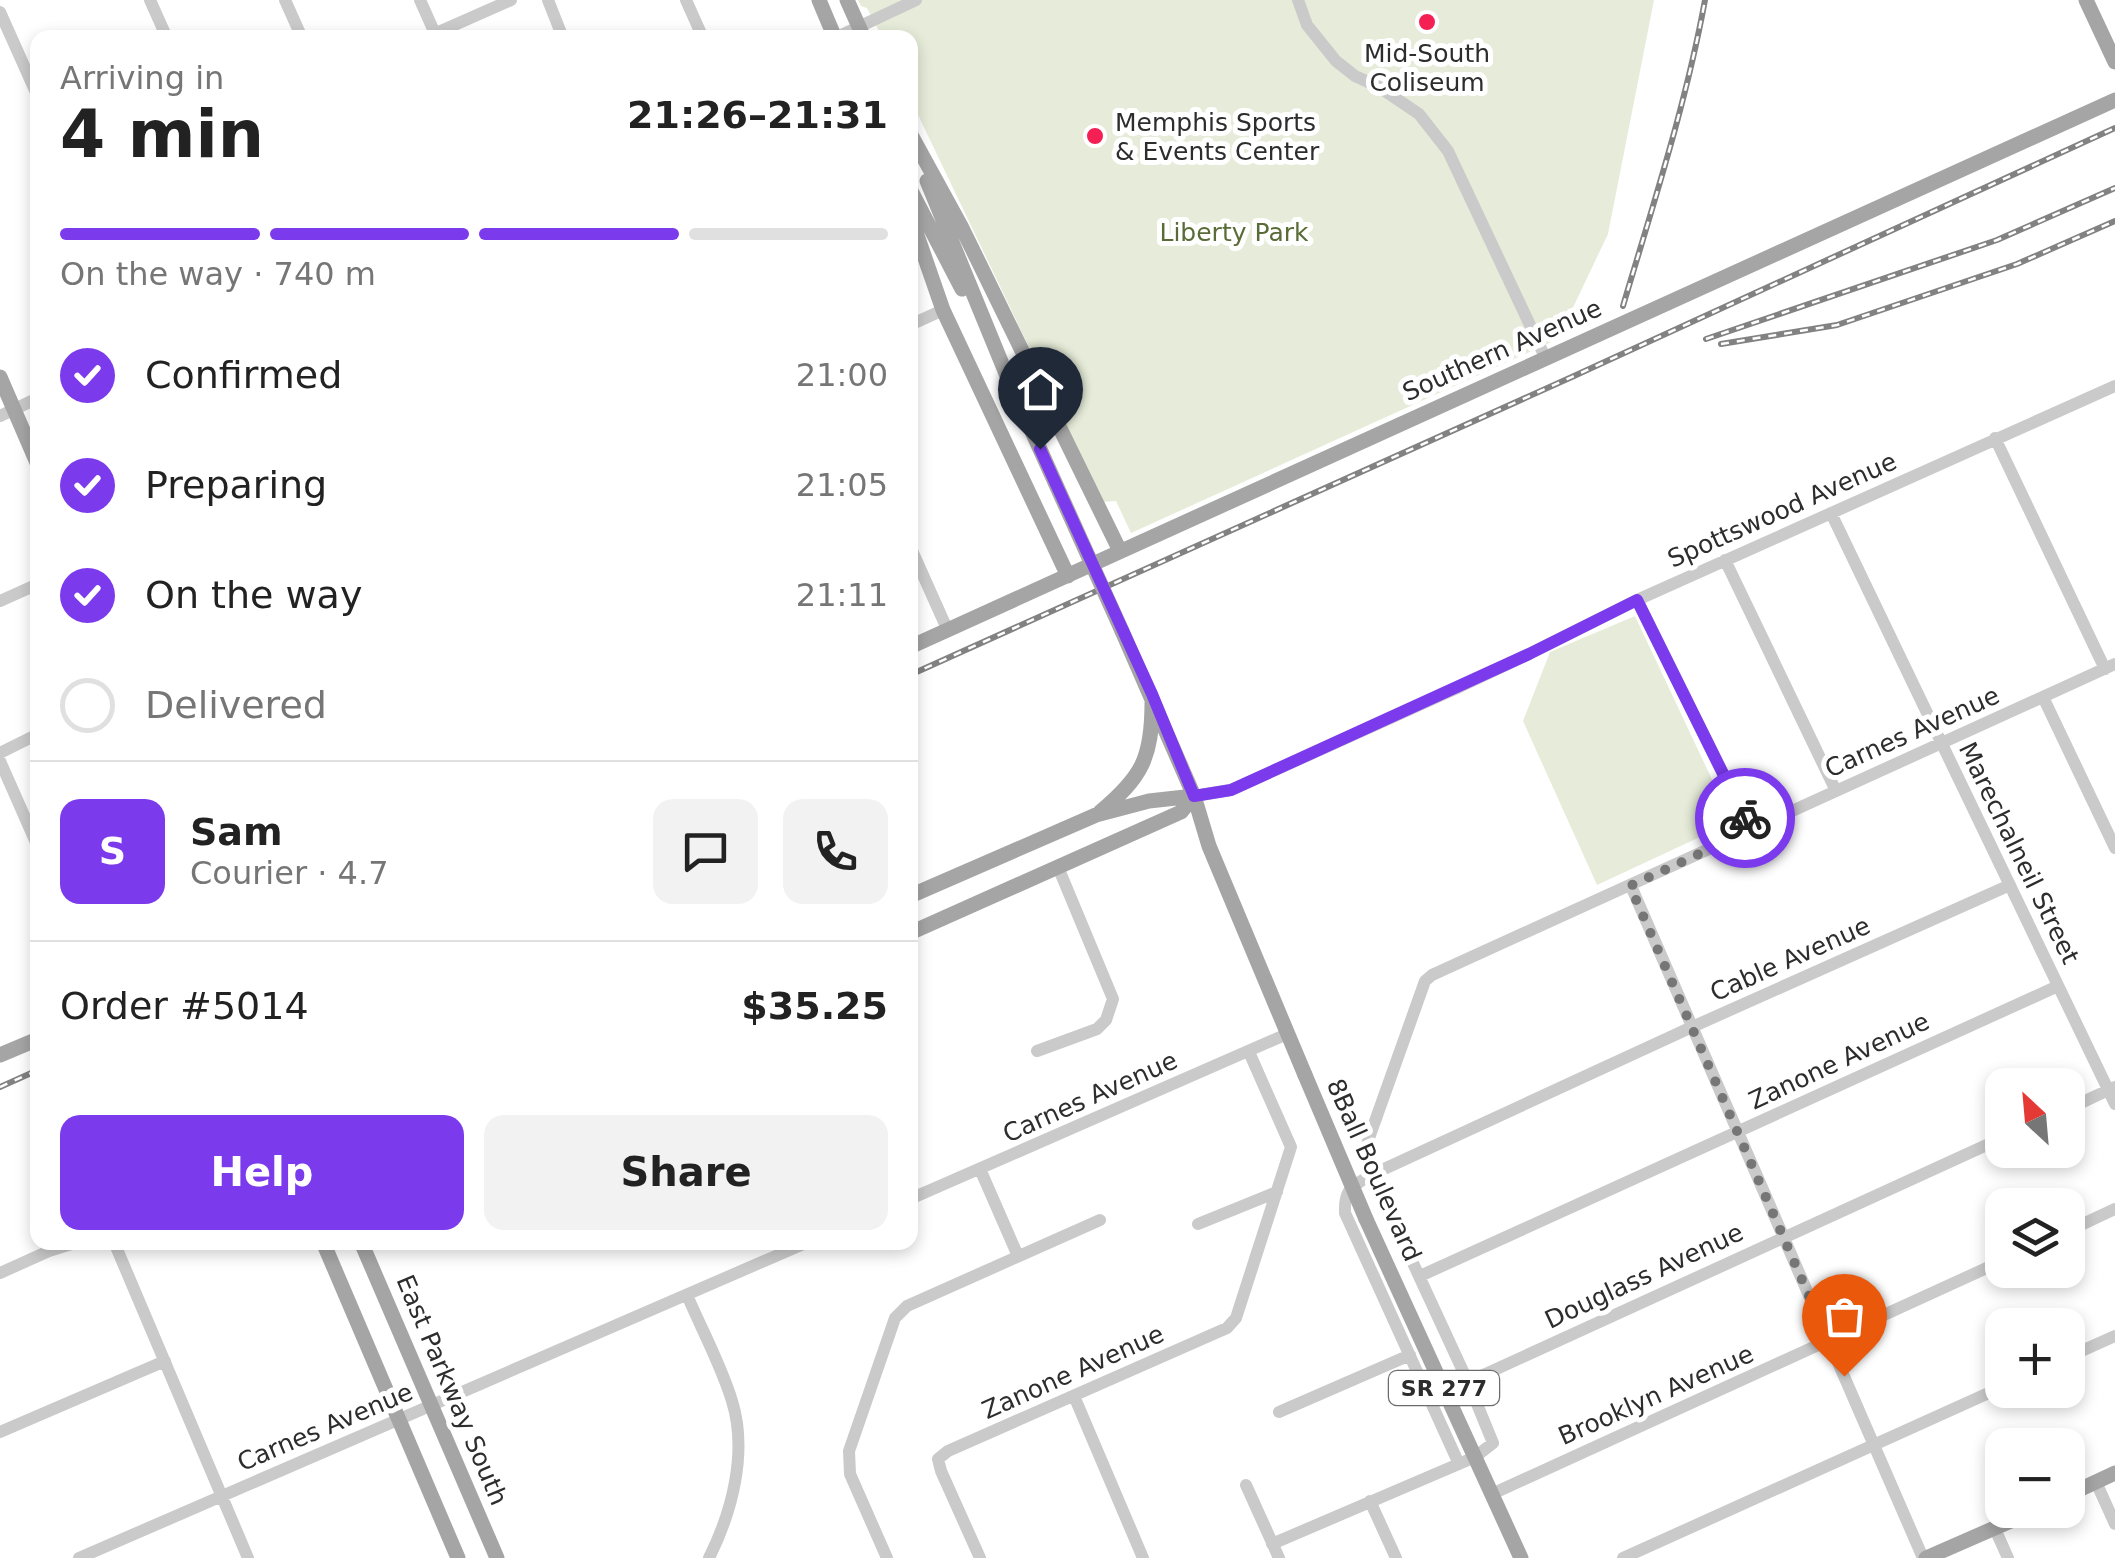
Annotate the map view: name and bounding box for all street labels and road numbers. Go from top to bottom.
street label: Southern Avenue [1398,293,1606,407]
street label: Spottswood Avenue [1663,446,1901,574]
street label: Carnes Avenue [1820,681,2004,783]
street label: Marechalneil Street [1953,737,2085,969]
street label: Cable Avenue [1706,911,1874,1007]
street label: Zanone Avenue [1744,1007,1934,1115]
street label: Carnes Avenue [998,1046,1182,1148]
street label: 8Ball Boulevard [1321,1074,1427,1266]
street label: Douglass Avenue [1540,1217,1748,1335]
street label: East Parkway South [390,1271,514,1509]
street label: Zanone Avenue [978,1319,1168,1425]
street label: Brooklyn Avenue [1554,1339,1758,1451]
road number: SR 277 [1389,1371,1499,1405]
street label: Carnes Avenue [233,1377,417,1477]

